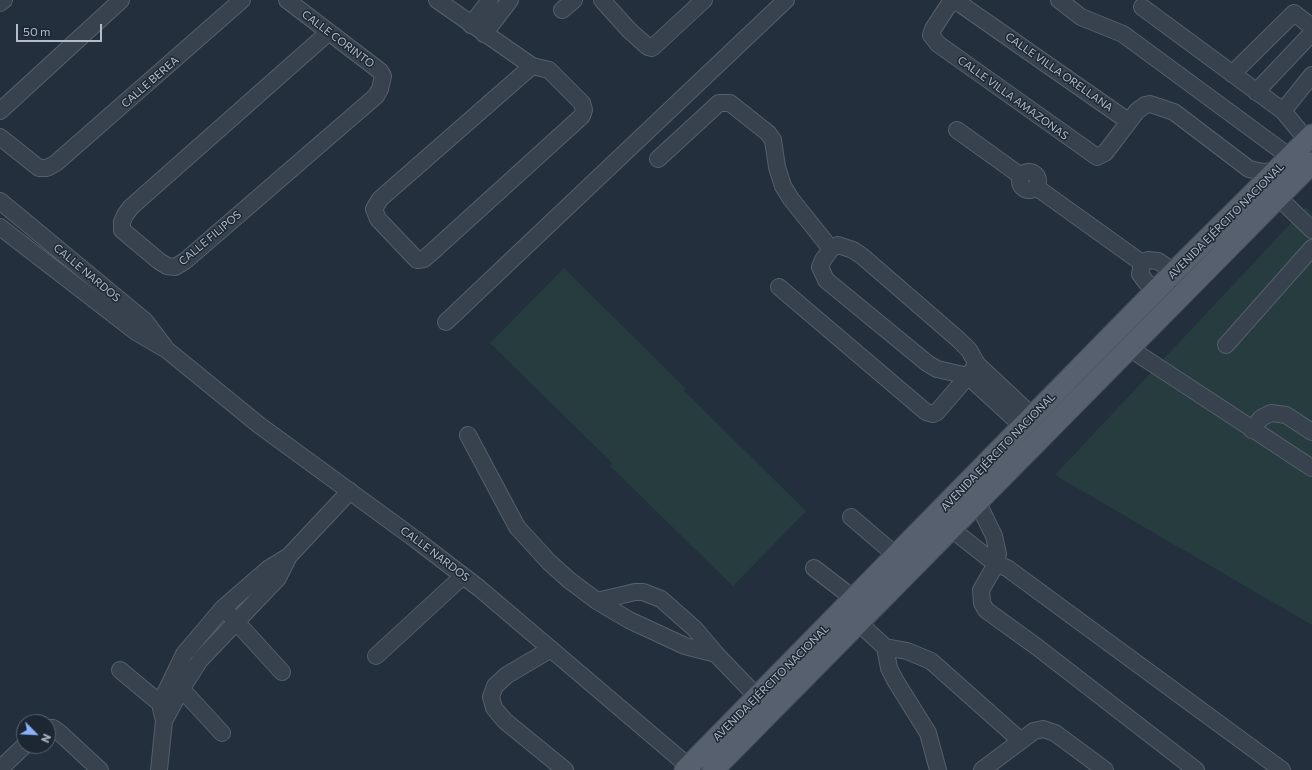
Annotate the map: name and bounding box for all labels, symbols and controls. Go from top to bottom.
street label: CALLE CORINTO [299,7,377,71]
scale bar [18,16,104,42]
text: 50 m [23,24,51,38]
street label: CALLE VILLA ORELLANA [1003,30,1115,114]
street label: CALLE VILLA AMAZONAS [955,53,1071,143]
street label: CALLE BEREA [119,54,181,110]
street label: AVENIDA EJÉRCITO NACIONAL [1165,160,1287,282]
street label: CALLE FILIPOS [176,208,244,268]
street label: CALLE NARDOS [51,241,123,305]
street label: AVENIDA EJÉRCITO NACIONAL [938,390,1058,514]
street label: CALLE NARDOS [398,524,472,584]
street label: AVENIDA EJÉRCITO NACIONAL [710,622,832,744]
north arrow [16,714,56,754]
text: N [39,732,54,745]

